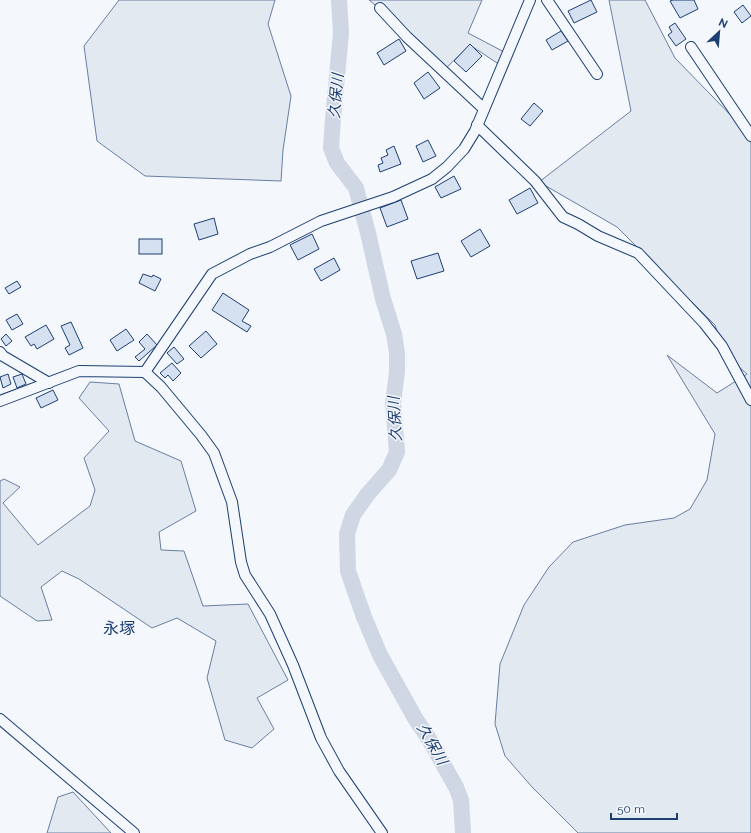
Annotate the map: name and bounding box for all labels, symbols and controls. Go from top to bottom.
north arrow [699,12,739,52]
text: N [717,16,730,31]
water label: 久保川 [325,71,347,119]
water label: 久保川 [385,394,405,442]
district label: 永塚 [103,619,135,638]
water label: 久保川 [413,720,452,770]
scale bar [611,795,677,821]
text: 50 m [617,802,645,816]

